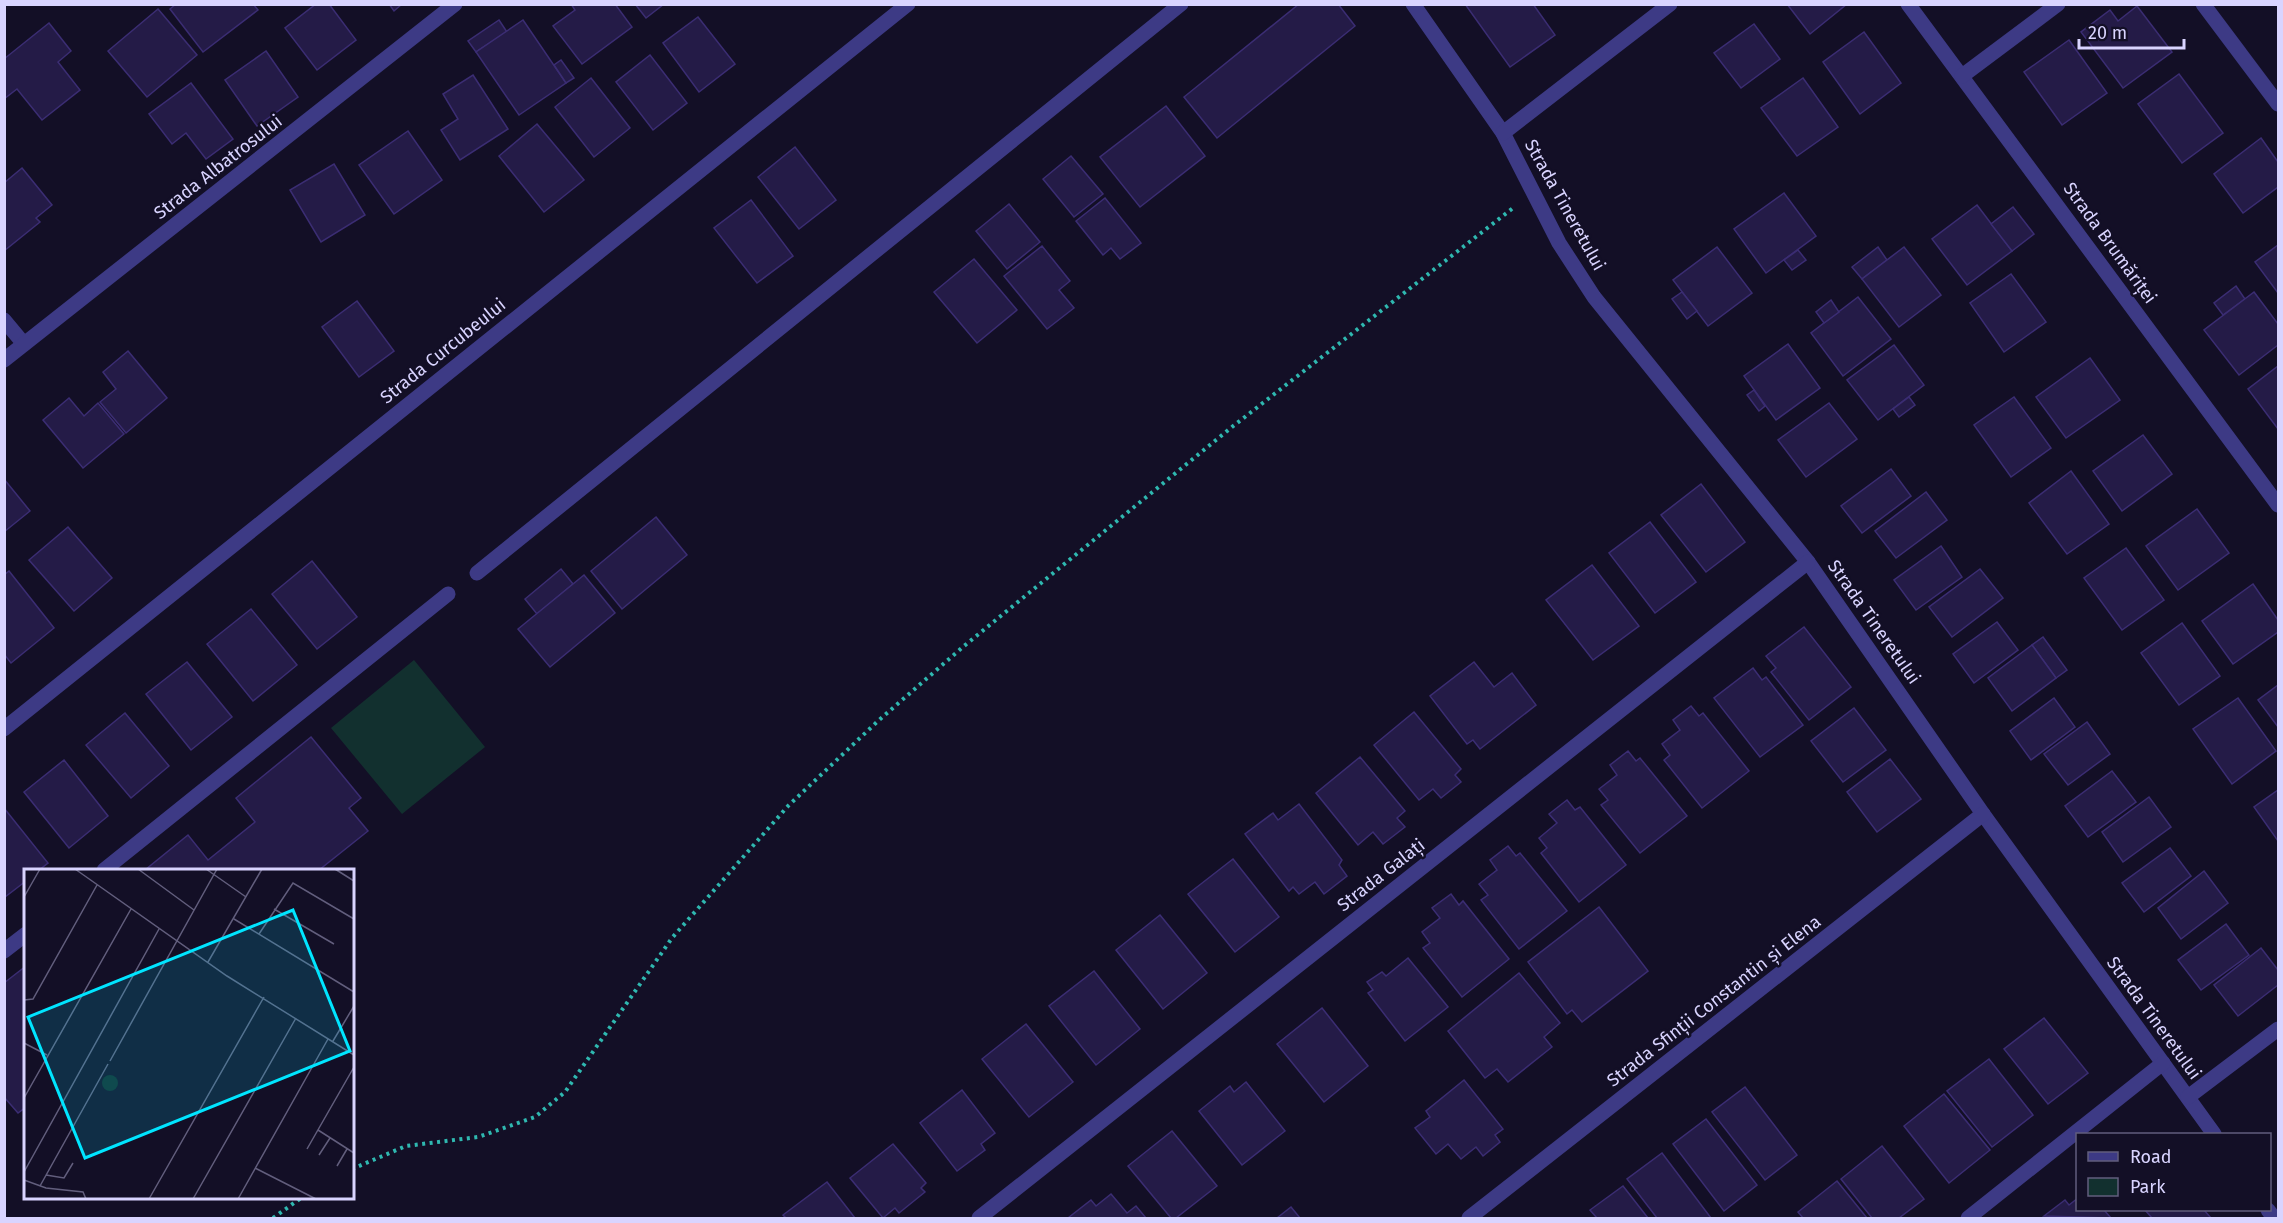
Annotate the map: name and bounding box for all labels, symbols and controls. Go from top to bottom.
scale bar [2079,12,2184,50]
text: 20 m [2088,22,2127,44]
street label: Strada Albatrosului [149,110,287,224]
street label: Strada Tineretului [1520,136,1610,274]
street label: Strada Brumăriței [2058,178,2161,308]
street label: Strada Curcubeului [376,294,510,408]
street label: Strada Tineretului [1823,556,1925,688]
street label: Strada Galați [1333,834,1430,917]
inset map [24,869,354,1199]
street label: Strada Sfinții Constantin și Elena [1603,911,1826,1092]
street label: Strada Tineretului [2102,952,2206,1084]
legend [2076,1133,2271,1211]
text: Road [2130,1146,2172,1168]
text: Park [2130,1176,2166,1198]

